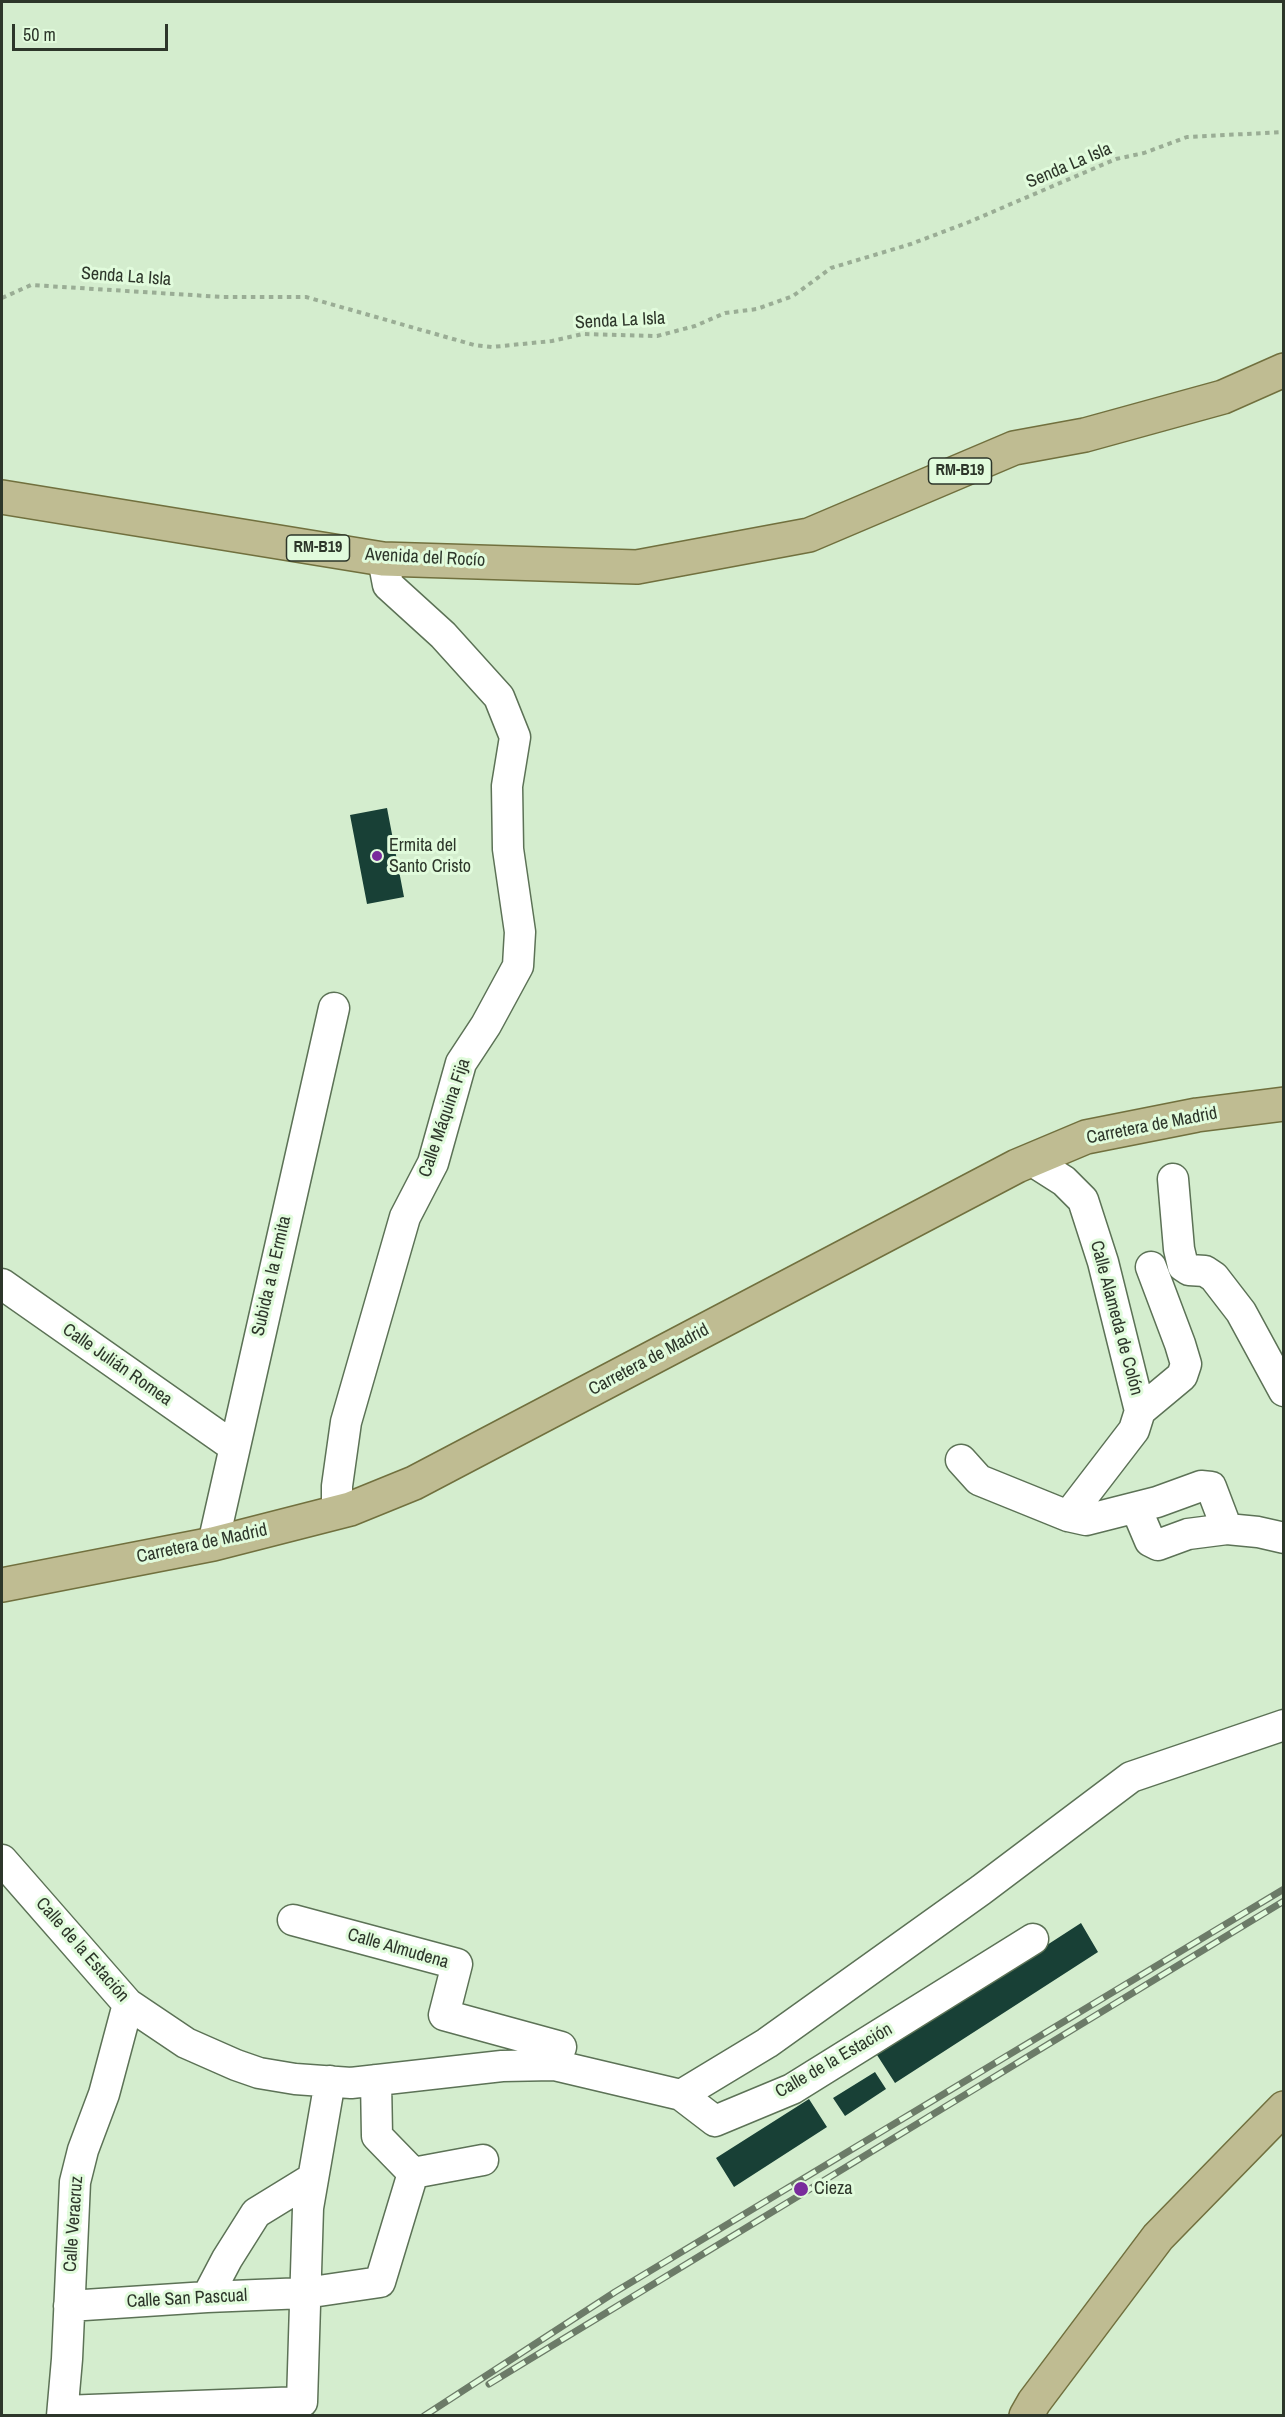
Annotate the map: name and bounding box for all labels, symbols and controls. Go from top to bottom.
scale bar [15,12,171,50]
text: 50 m [23,22,56,47]
street label: Senda La Isla [1023,138,1115,194]
street label: Senda La Isla [80,263,172,291]
street label: Senda La Isla [574,308,666,334]
road number: RM-B19 [928,458,992,484]
road number: RM-B19 [286,535,350,561]
street label: Avenida del Rocío [364,544,486,572]
place label: Ermita del Santo Cristo [389,835,471,878]
marker: Ermita del Santo Cristo [370,849,384,863]
street label: Calle Máquina Fija [415,1056,475,1180]
street label: Carretera de Madrid [1085,1103,1219,1149]
street label: Subida a la Ermita [248,1214,296,1338]
street label: Calle Alameda de Colón [1085,1238,1147,1398]
street label: Calle Julián Romea [58,1319,176,1411]
street label: Carretera de Madrid [585,1319,713,1401]
street label: Carretera de Madrid [135,1520,269,1568]
street label: Calle de la Estación [31,1893,133,2007]
street label: Calle Almudena [345,1924,451,1974]
street label: Calle de la Estación [772,2019,896,2103]
street label: Calle Veracruz [60,2175,88,2273]
place label: Cieza [814,2178,853,2200]
marker: Cieza [792,2180,810,2198]
street label: Calle San Pascual [126,2285,248,2313]

